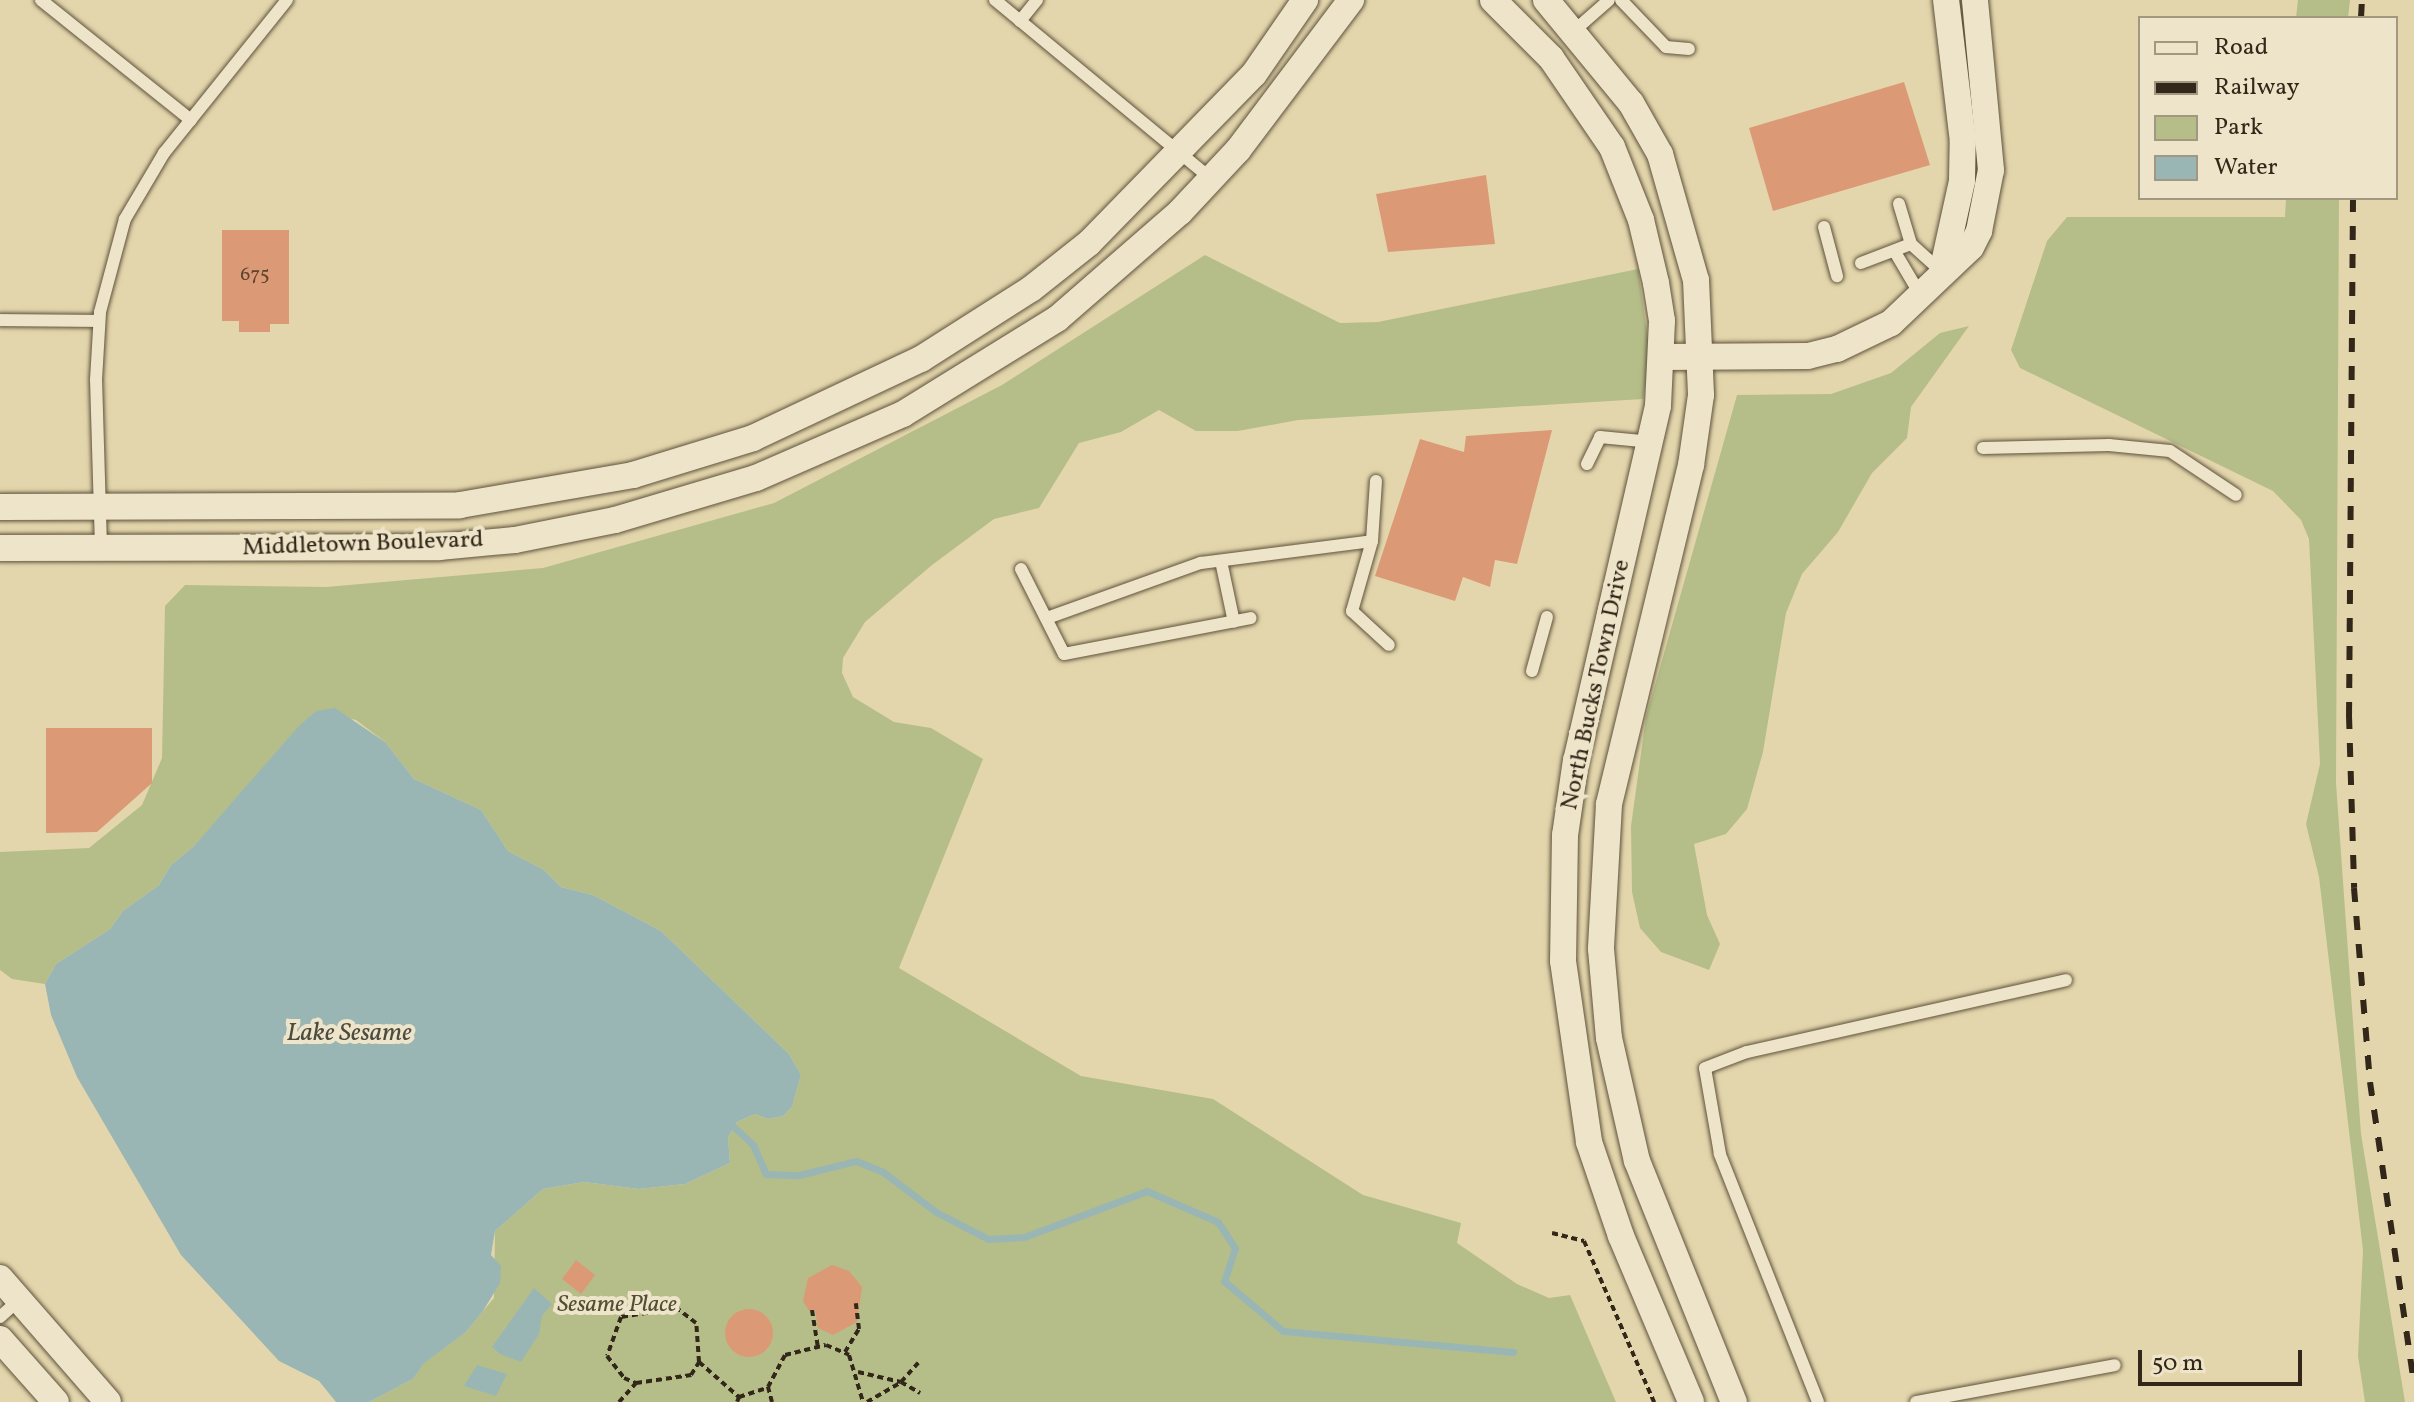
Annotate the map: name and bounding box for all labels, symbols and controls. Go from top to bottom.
legend [2138,16,2398,200]
text: Road [2214,31,2268,65]
text: Railway [2214,71,2300,105]
text: Park [2214,111,2263,145]
text: Water [2214,151,2278,185]
house number: 675 [240,263,270,287]
street label: Middletown Boulevard [242,526,484,564]
street label: North Bucks Town Drive [1556,557,1638,813]
water label: Lake Sesame [286,1018,412,1050]
park label: Sesame Place [557,1292,677,1320]
scale bar [2142,1334,2306,1384]
text: 50 m [2152,1347,2204,1381]

